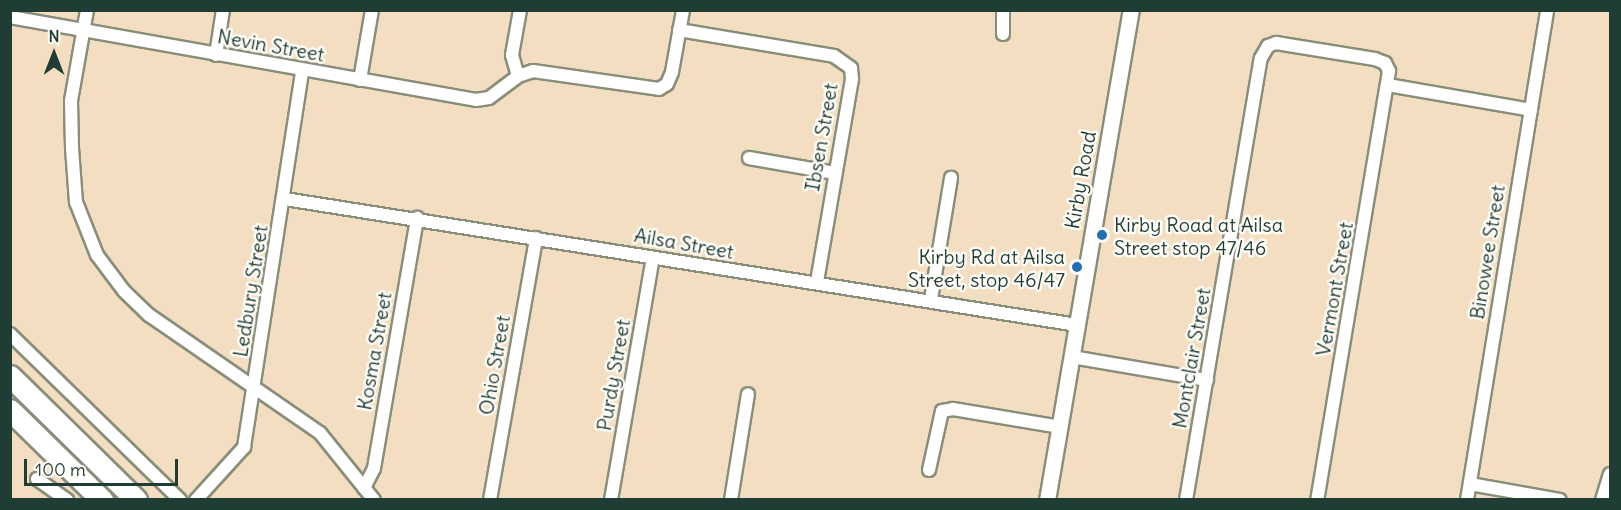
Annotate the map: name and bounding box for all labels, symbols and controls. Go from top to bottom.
north arrow [24,24,84,84]
street label: Nevin Street [216,24,326,66]
text: N [48,26,60,46]
street label: Ibsen Street [800,81,842,193]
street label: Kirby Road [1060,129,1100,231]
street label: Binowee Street [1465,183,1509,321]
place label: Kirby Road at Ailsa Street stop 47/46 [1114,212,1283,259]
street label: Vermont Street [1310,220,1358,358]
street label: Ailsa Street [632,222,736,264]
street label: Ledbury Street [228,223,272,359]
marker: Kirby Road at Ailsa Street stop 47/46 [1095,228,1109,242]
place label: Kirby Rd at Ailsa Street, stop 46/47 [908,244,1065,291]
marker: Kirby Rd at Ailsa Street, stop 46/47 [1070,260,1084,274]
street label: Montclair Street [1167,286,1215,430]
street label: Kosma Street [352,290,396,412]
street label: Ohio Street [473,313,515,417]
street label: Purdy Street [591,317,635,433]
scale bar [27,447,182,485]
text: 100 m [35,458,86,481]

